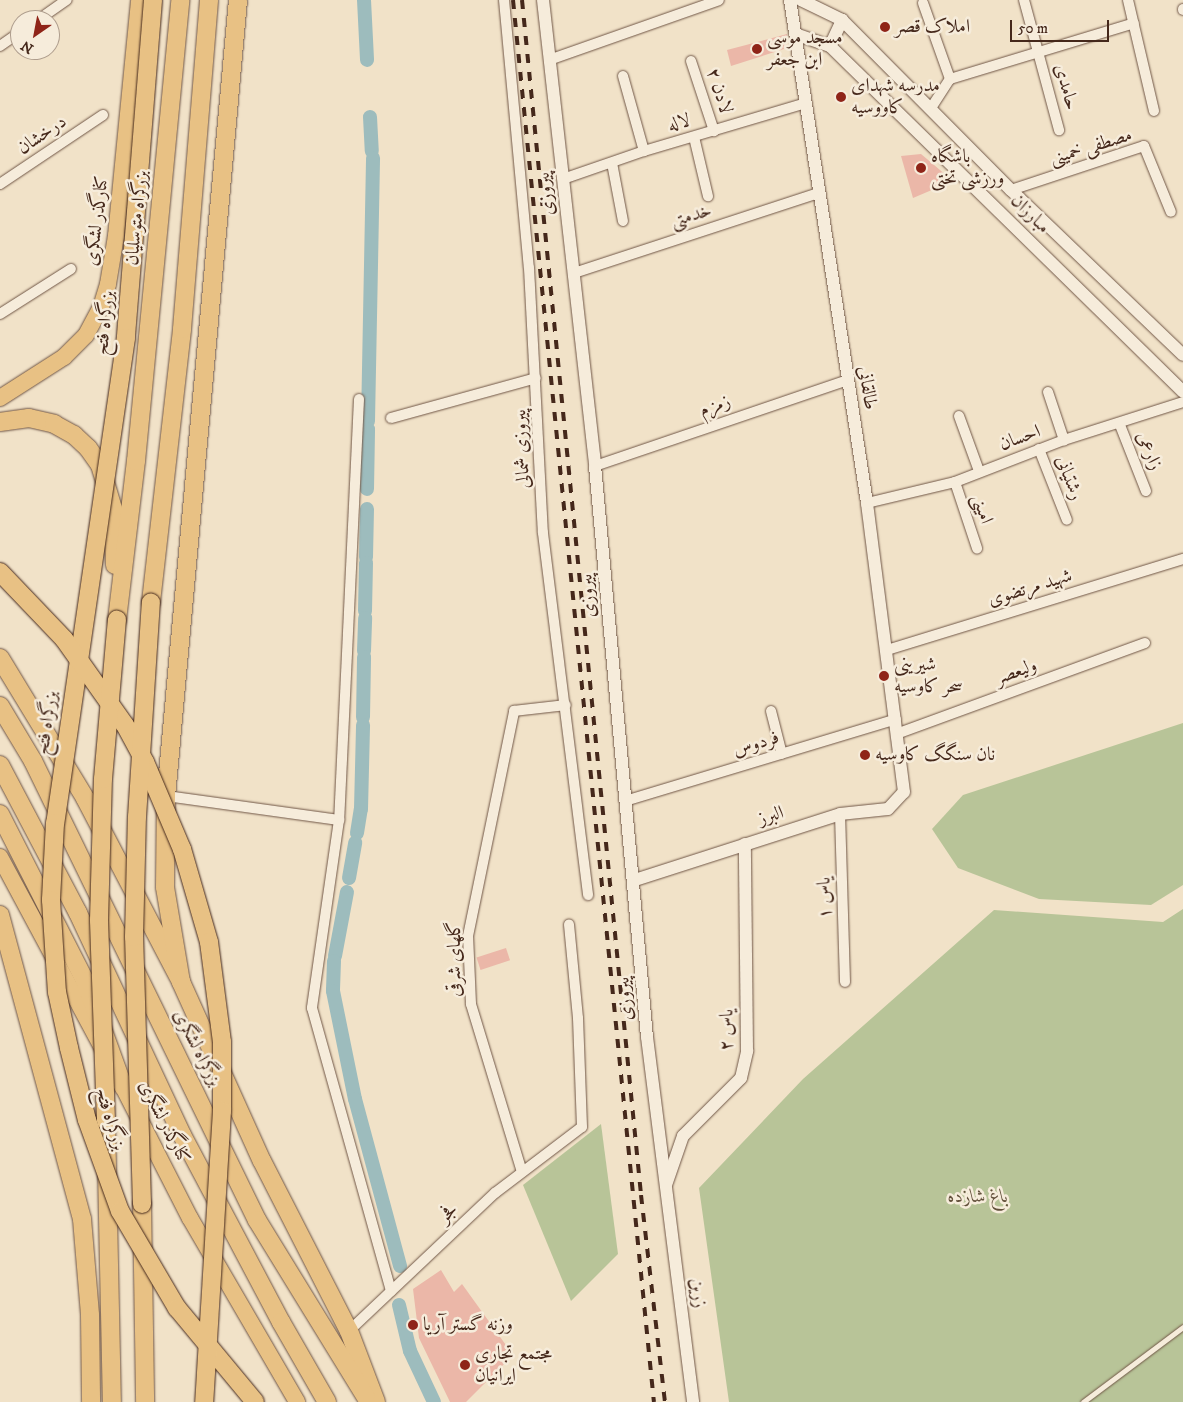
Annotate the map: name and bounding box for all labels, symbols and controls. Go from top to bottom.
north arrow [10,10,60,60]
scale bar [1013,10,1112,42]
place label: املاک قصر [895,16,970,38]
text: 50 m [1018,19,1048,38]
marker: املاک قصر [879,21,891,33]
place label: مسجد موسی ابن جعفر [767,27,843,71]
text: N [18,36,37,57]
marker: مسجد موسی ابن جعفر [751,43,763,55]
street label: حامدی [1049,61,1083,113]
street label: لادن ۲ [701,65,737,117]
place label: مدرسه شهدای کاووسیه [851,75,940,119]
marker: مدرسه شهدای کاووسیه [835,91,847,103]
street label: لاله [665,109,693,137]
street label: درخشان [13,110,71,160]
street label: مصطفی خمینی [1047,124,1135,170]
place label: باشگاه ورزشی تختی [931,146,1004,190]
marker: باشگاه ورزشی تختی [915,162,927,174]
street label: بزرگراه متوسلیان [121,169,153,267]
street label: پیروزی [532,171,560,217]
street label: کنارگذر لشگری [80,175,114,267]
street label: مبارزان [1005,189,1055,239]
street label: خدمتی [668,199,714,233]
street label: بزرگراه فتح [90,290,120,356]
street label: طالقانی [852,365,882,411]
street label: زمزم [696,390,734,422]
street label: پیروزی شمالی [509,409,535,489]
street label: احسان [996,420,1044,456]
street label: زارعی [1131,428,1167,474]
street label: رشتیانی [1050,452,1088,504]
street label: امینی [966,491,998,527]
street label: شهید مرتضوی [985,564,1075,612]
street label: پیروزی [575,573,601,619]
place label: شیرینی سحر کاوسیه [894,654,963,698]
street label: ولیعصر [992,654,1040,690]
marker: شیرینی سحر کاوسیه [878,670,890,682]
street label: بزرگراه فتح [31,689,63,757]
street label: فردوس [730,726,782,762]
place label: نان سنگگ کاوسیه [875,744,995,766]
marker: نان سنگگ کاوسیه [859,749,871,761]
street label: البرز [755,801,787,831]
street label: یاس ۱ [813,877,837,919]
street label: گلهای شرقی [444,921,466,997]
street label: پیروزی [612,976,638,1022]
street label: بزرگراه لشگری [168,1006,226,1090]
street label: یاس ۲ [715,1009,739,1051]
street label: کنارگذر لشگری [133,1077,195,1167]
street label: بزرگراه فتح [90,1085,130,1153]
park label: باغ شازده [948,1186,1008,1208]
street label: فجر [433,1198,463,1228]
street label: زرین [685,1276,711,1310]
place label: وزنه گستر آریا [423,1314,513,1336]
marker: وزنه گستر آریا [407,1319,419,1331]
place label: مجتمع تجاری ایرانیان [475,1343,552,1387]
marker: مجتمع تجاری ایرانیان [459,1359,471,1371]

